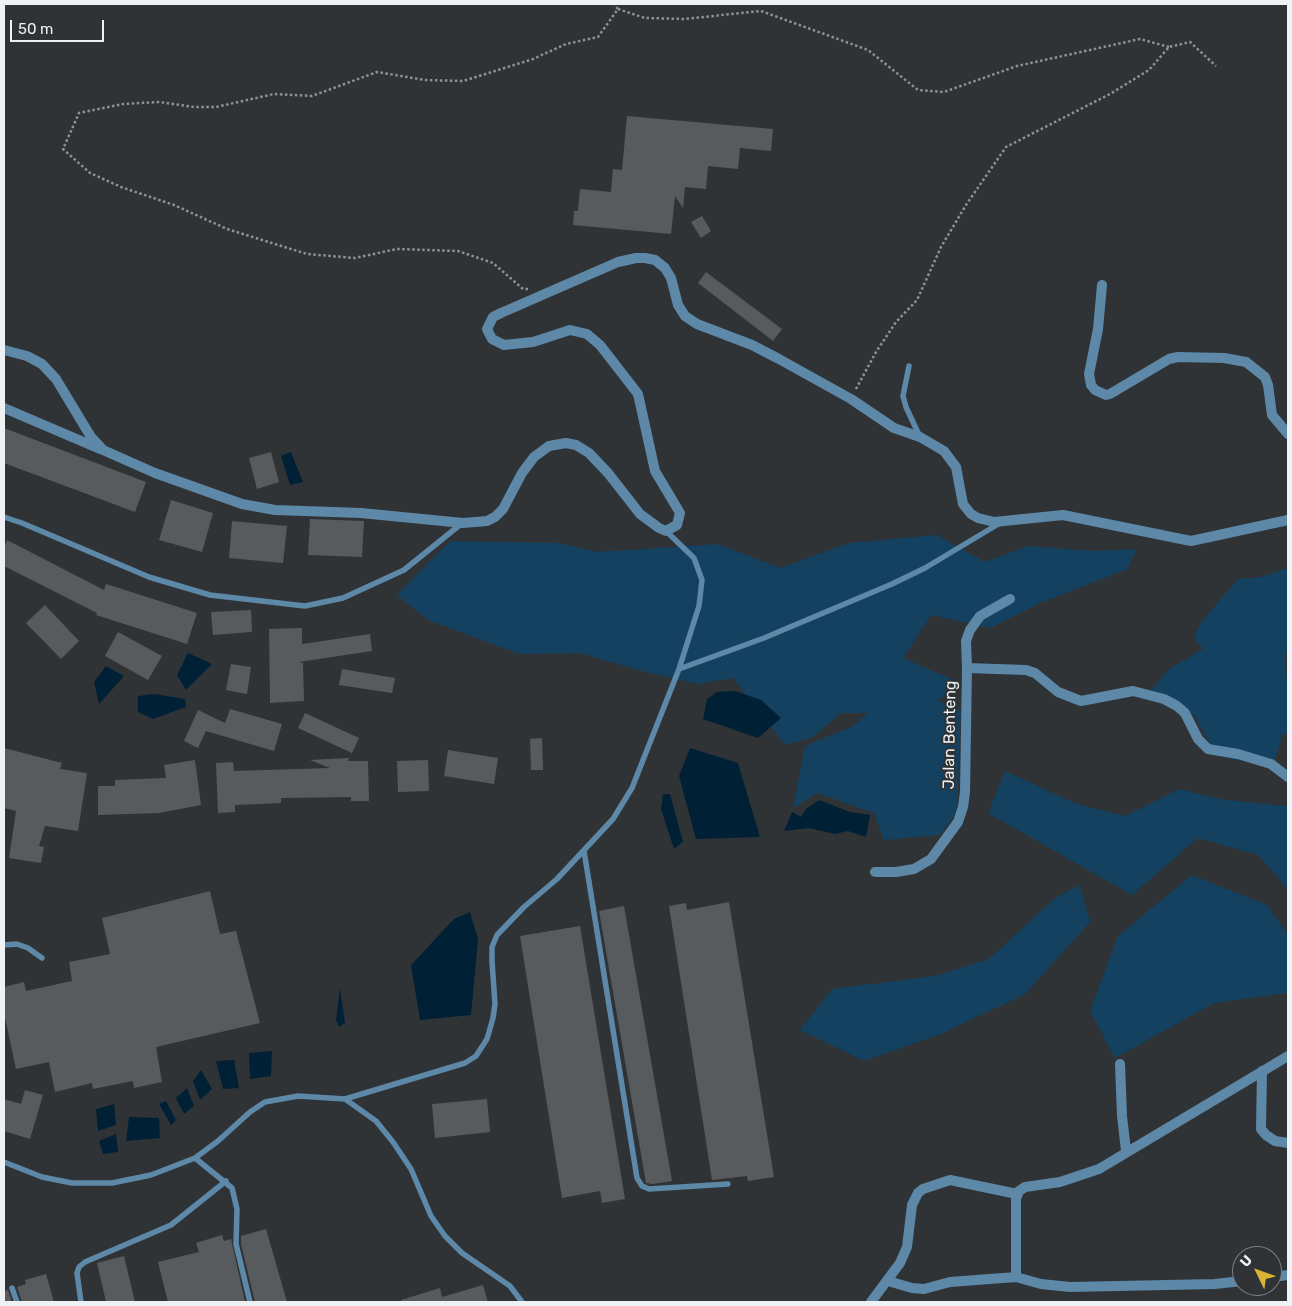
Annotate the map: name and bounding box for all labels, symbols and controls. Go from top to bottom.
scale bar [12,10,106,42]
text: 50 m [18,20,53,38]
street label: Jalan Benteng [939,680,961,790]
north arrow [1232,1246,1282,1296]
text: U [1237,1252,1256,1271]

